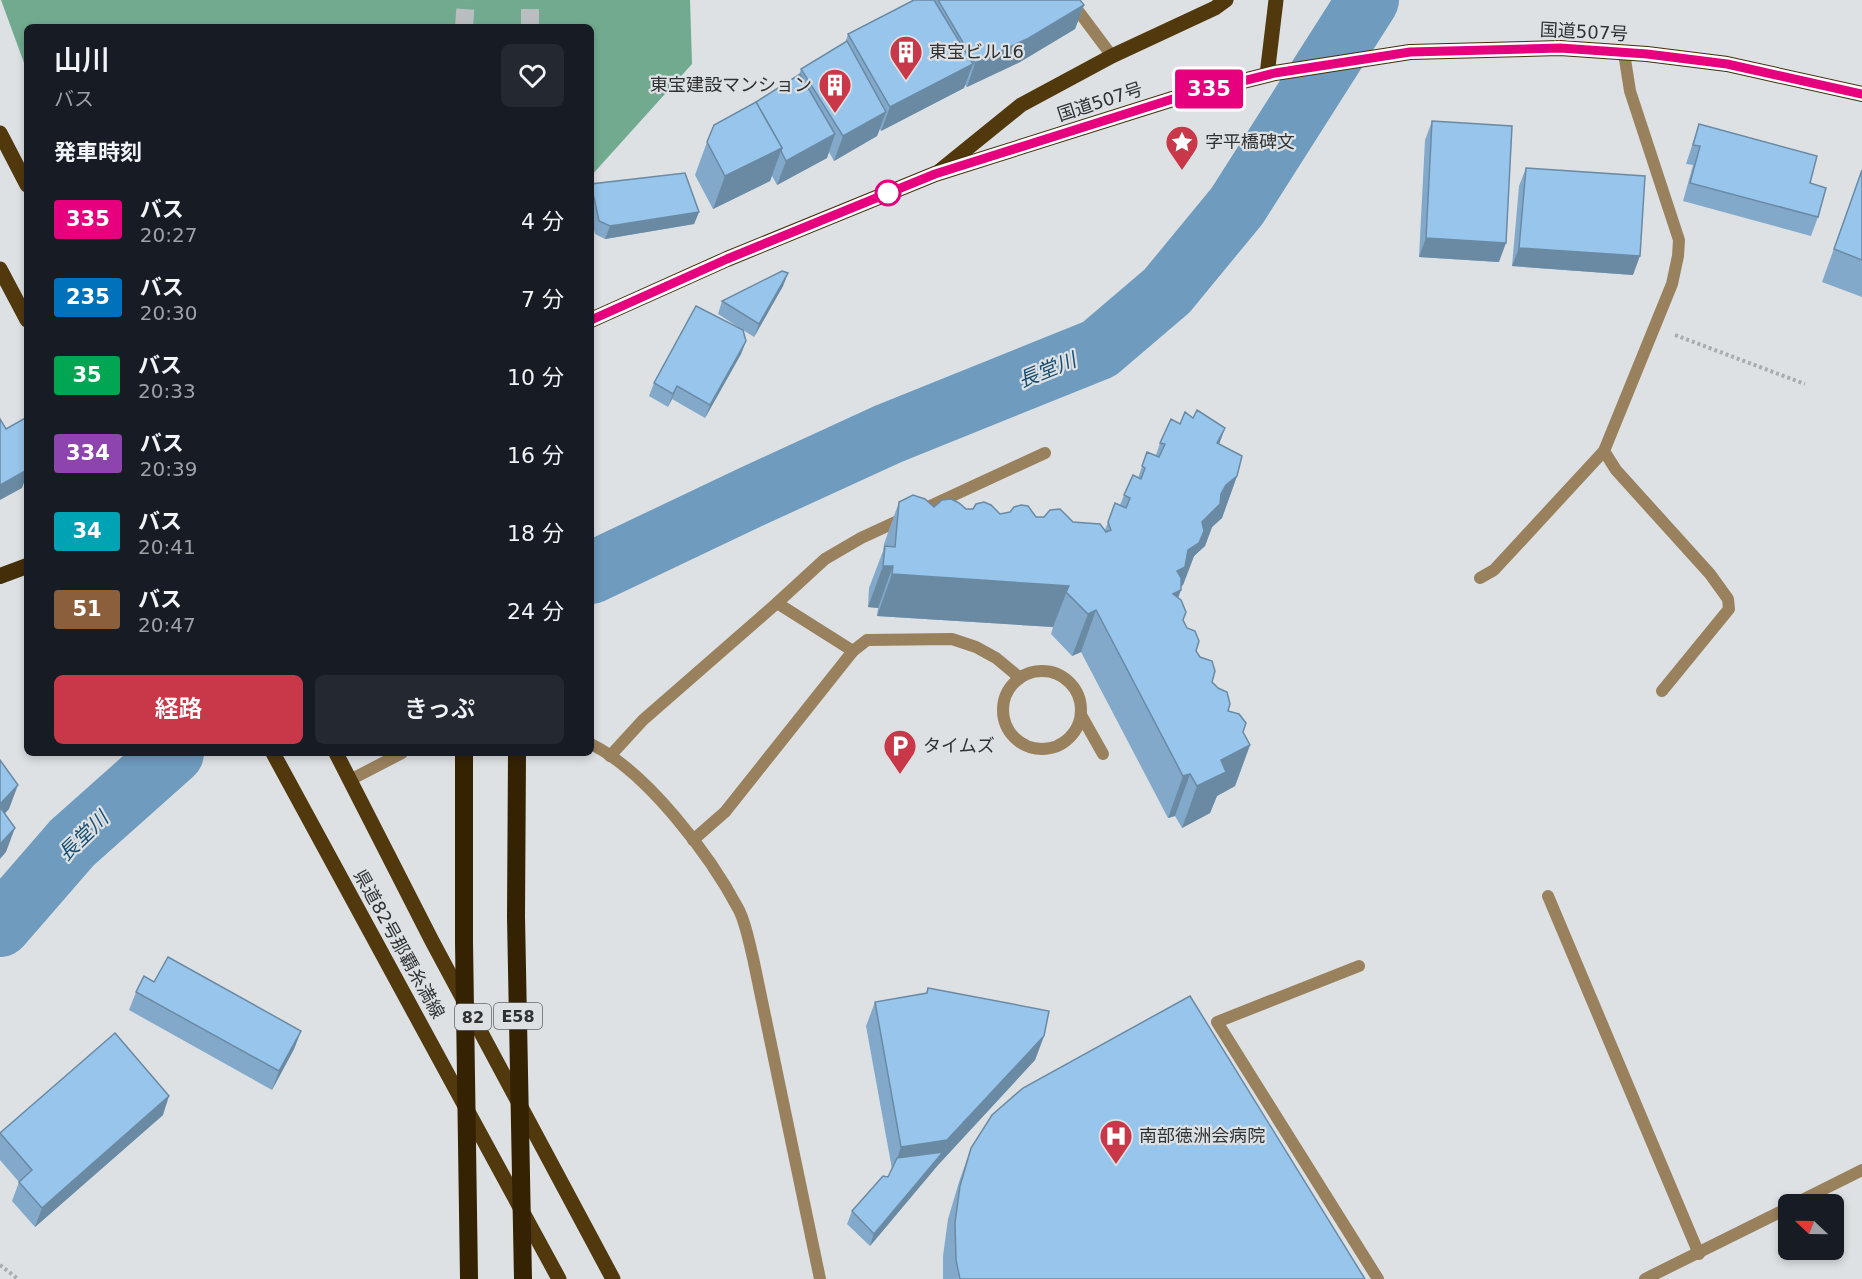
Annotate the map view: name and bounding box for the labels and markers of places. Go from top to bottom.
building icon: 東宝ビル16 [888,34,924,81]
place label: 東宝ビル16 [929,41,1024,62]
building icon: 東宝建設マンション [817,67,853,114]
place label: 東宝建設マンション [650,74,812,95]
place icon: 字平橋碑文 [1164,124,1200,171]
place label: 字平橋碑文 [1205,131,1295,152]
unlabelled marker [875,180,901,206]
parking icon: タイムズ [882,728,918,775]
place label: タイムズ [923,735,995,756]
hospital icon: 南部徳洲会病院 [1098,1118,1134,1165]
place label: 南部徳洲会病院 [1139,1125,1265,1146]

